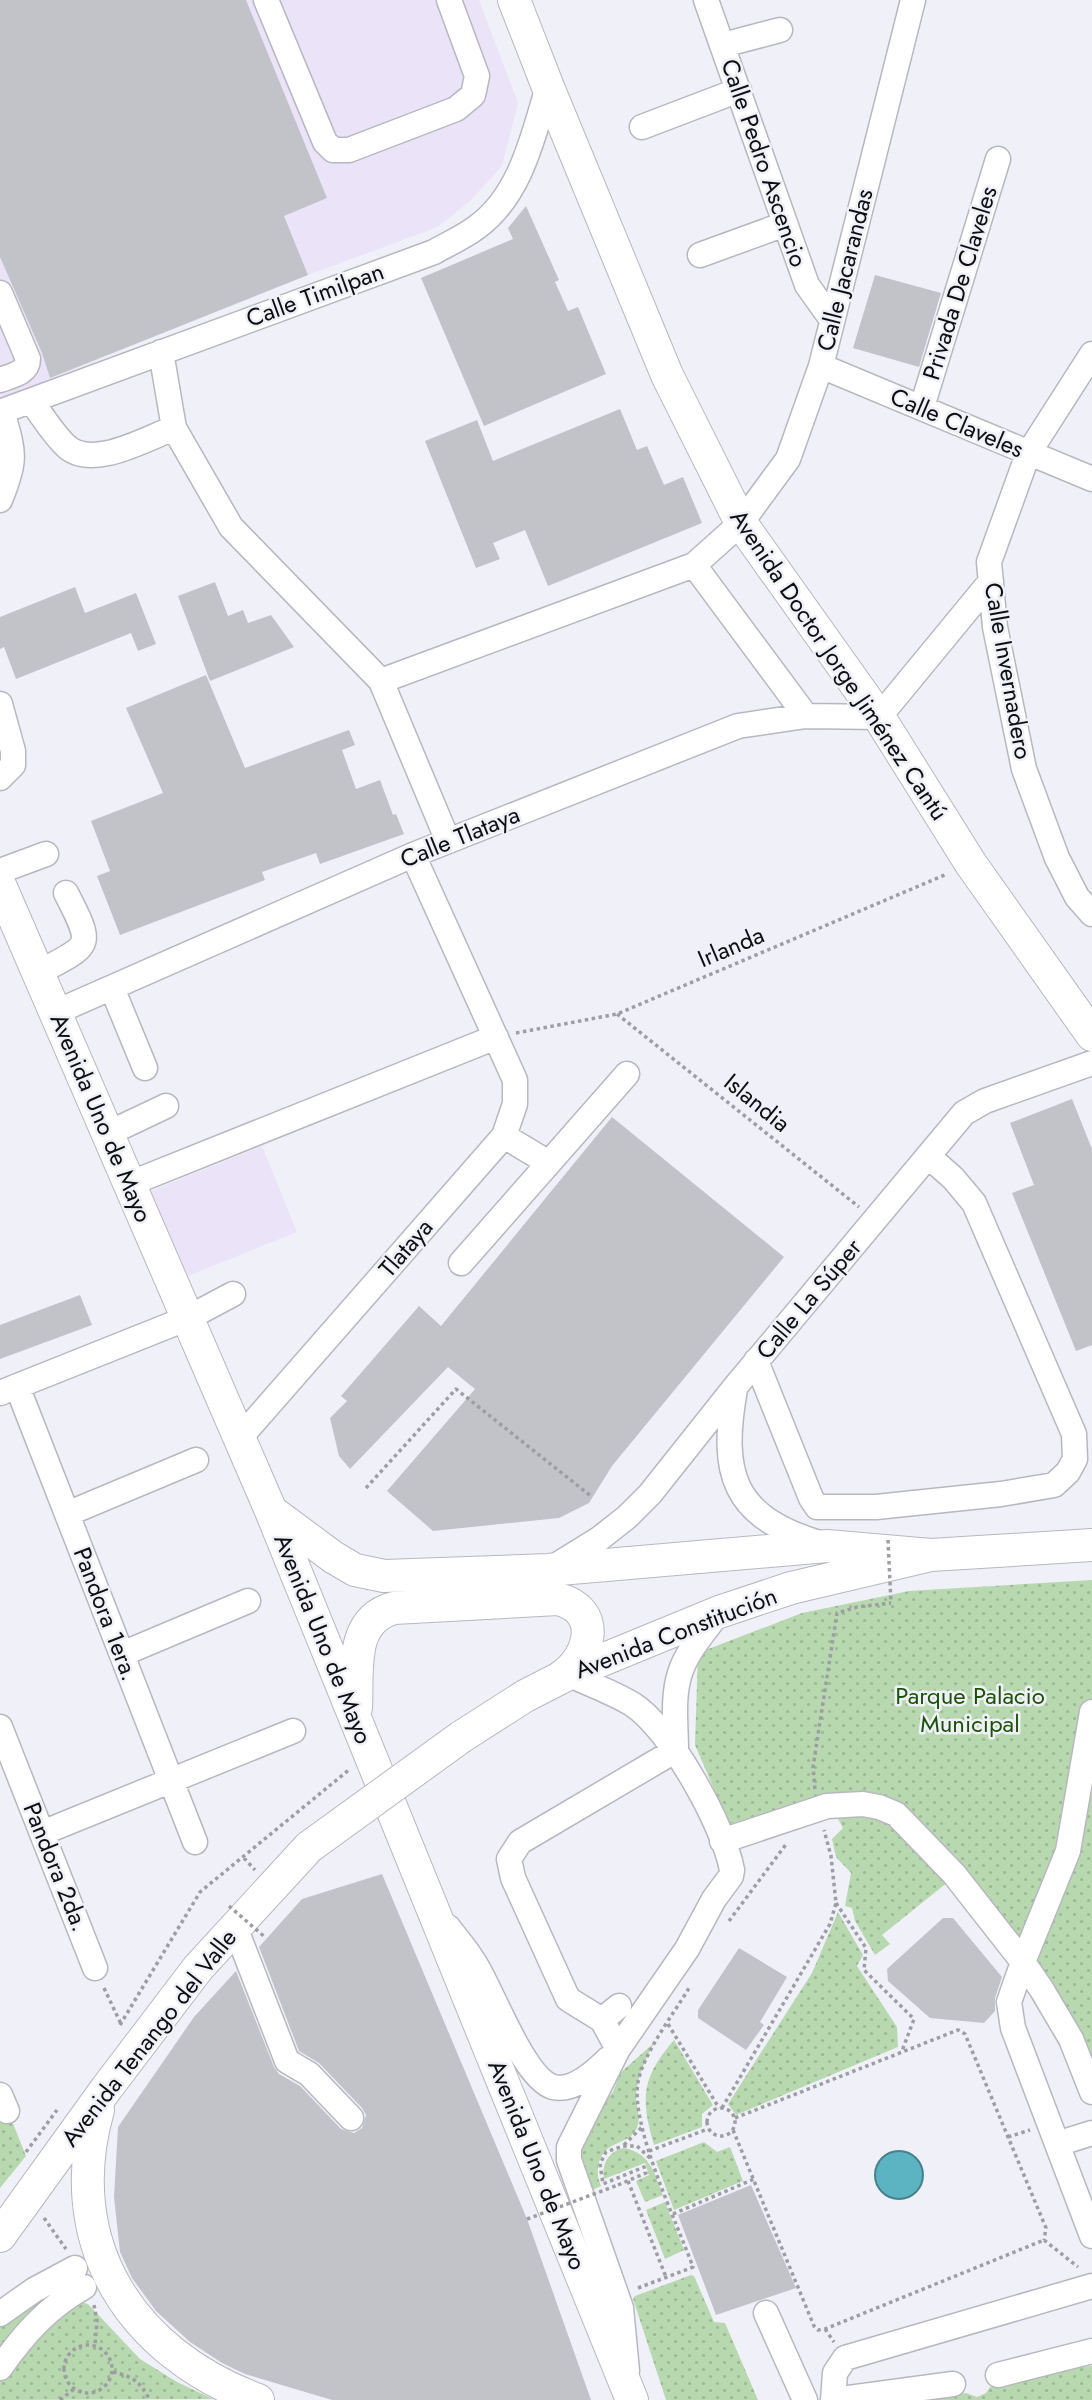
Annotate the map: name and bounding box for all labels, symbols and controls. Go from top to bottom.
street label: Calle Pedro Ascencio [712,54,817,272]
street label: Privada De Claveles [913,182,1006,384]
street label: Calle Jacarandas [807,185,882,355]
street label: Calle Timilpan [241,253,389,336]
street label: Calle Claveles [885,379,1029,466]
street label: Avenida Doctor Jorge Jiménez Cantú [722,502,957,827]
street label: Calle Invernadero [976,580,1041,762]
street label: Calle Tlataya [395,797,525,876]
street label: Irlanda [692,917,769,976]
street label: Avenida Uno de Mayo [42,1008,161,1228]
street label: Islandia [717,1065,798,1140]
street label: Tlataya [370,1211,441,1285]
street label: Calle La Súper [748,1230,870,1367]
street label: Avenida Uno de Mayo [265,1528,382,1749]
street label: Pandora 1era. [65,1542,148,1686]
street label: Avenida Constitución [570,1578,782,1687]
park label: Parque Palacio Municipal [895,1678,1045,1741]
street label: Pandora 2da. [15,1797,98,1937]
street label: Avenida Tenango del Valle [52,1922,245,2154]
street label: Avenida Uno de Mayo [479,2054,596,2275]

